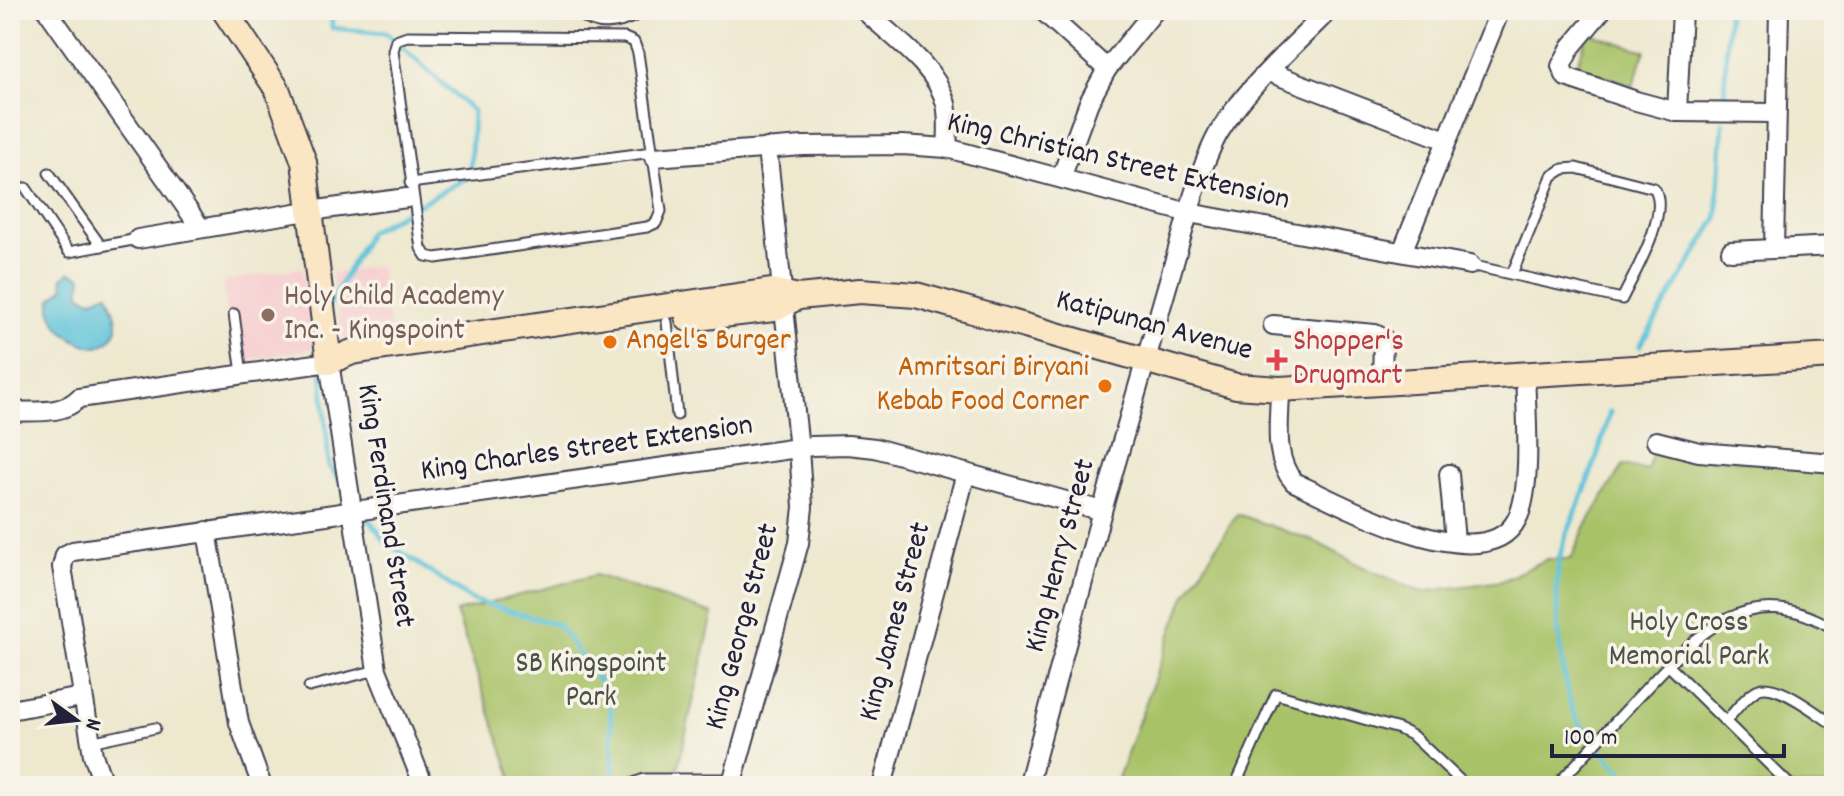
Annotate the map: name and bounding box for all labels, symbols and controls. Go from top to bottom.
street label: King Christian Street Extension [942,103,1294,223]
place label: Holy Child Academy Inc. - Kingspoint [284,277,504,354]
street label: Katipunan Avenue [1051,280,1257,374]
marker: Holy Child Academy Inc. - Kingspoint [259,306,277,324]
place label: Angel's Burger [626,321,791,364]
place label: Shopper's Drugmart [1293,322,1404,399]
marker: Angel's Burger [601,333,619,351]
place label: Amritsari Biryani Kebab Food Corner [877,348,1089,425]
marker: Shopper's Drugmart [1268,351,1286,369]
marker: Amritsari Biryani Kebab Food Corner [1096,377,1114,395]
street label: King Ferdinand Street [344,381,424,631]
street label: King Charles Street Extension [418,405,756,495]
street label: King Henry Street [1016,454,1108,658]
street label: King James Street [850,518,944,726]
street label: King George Street [696,519,792,735]
park label: Holy Cross Memorial Park [1609,603,1769,680]
park label: SB Kingspoint Park [516,644,666,721]
north arrow [36,680,116,760]
scale bar [1552,708,1784,758]
text: N [76,715,108,734]
text: 100 m [1564,722,1617,756]

